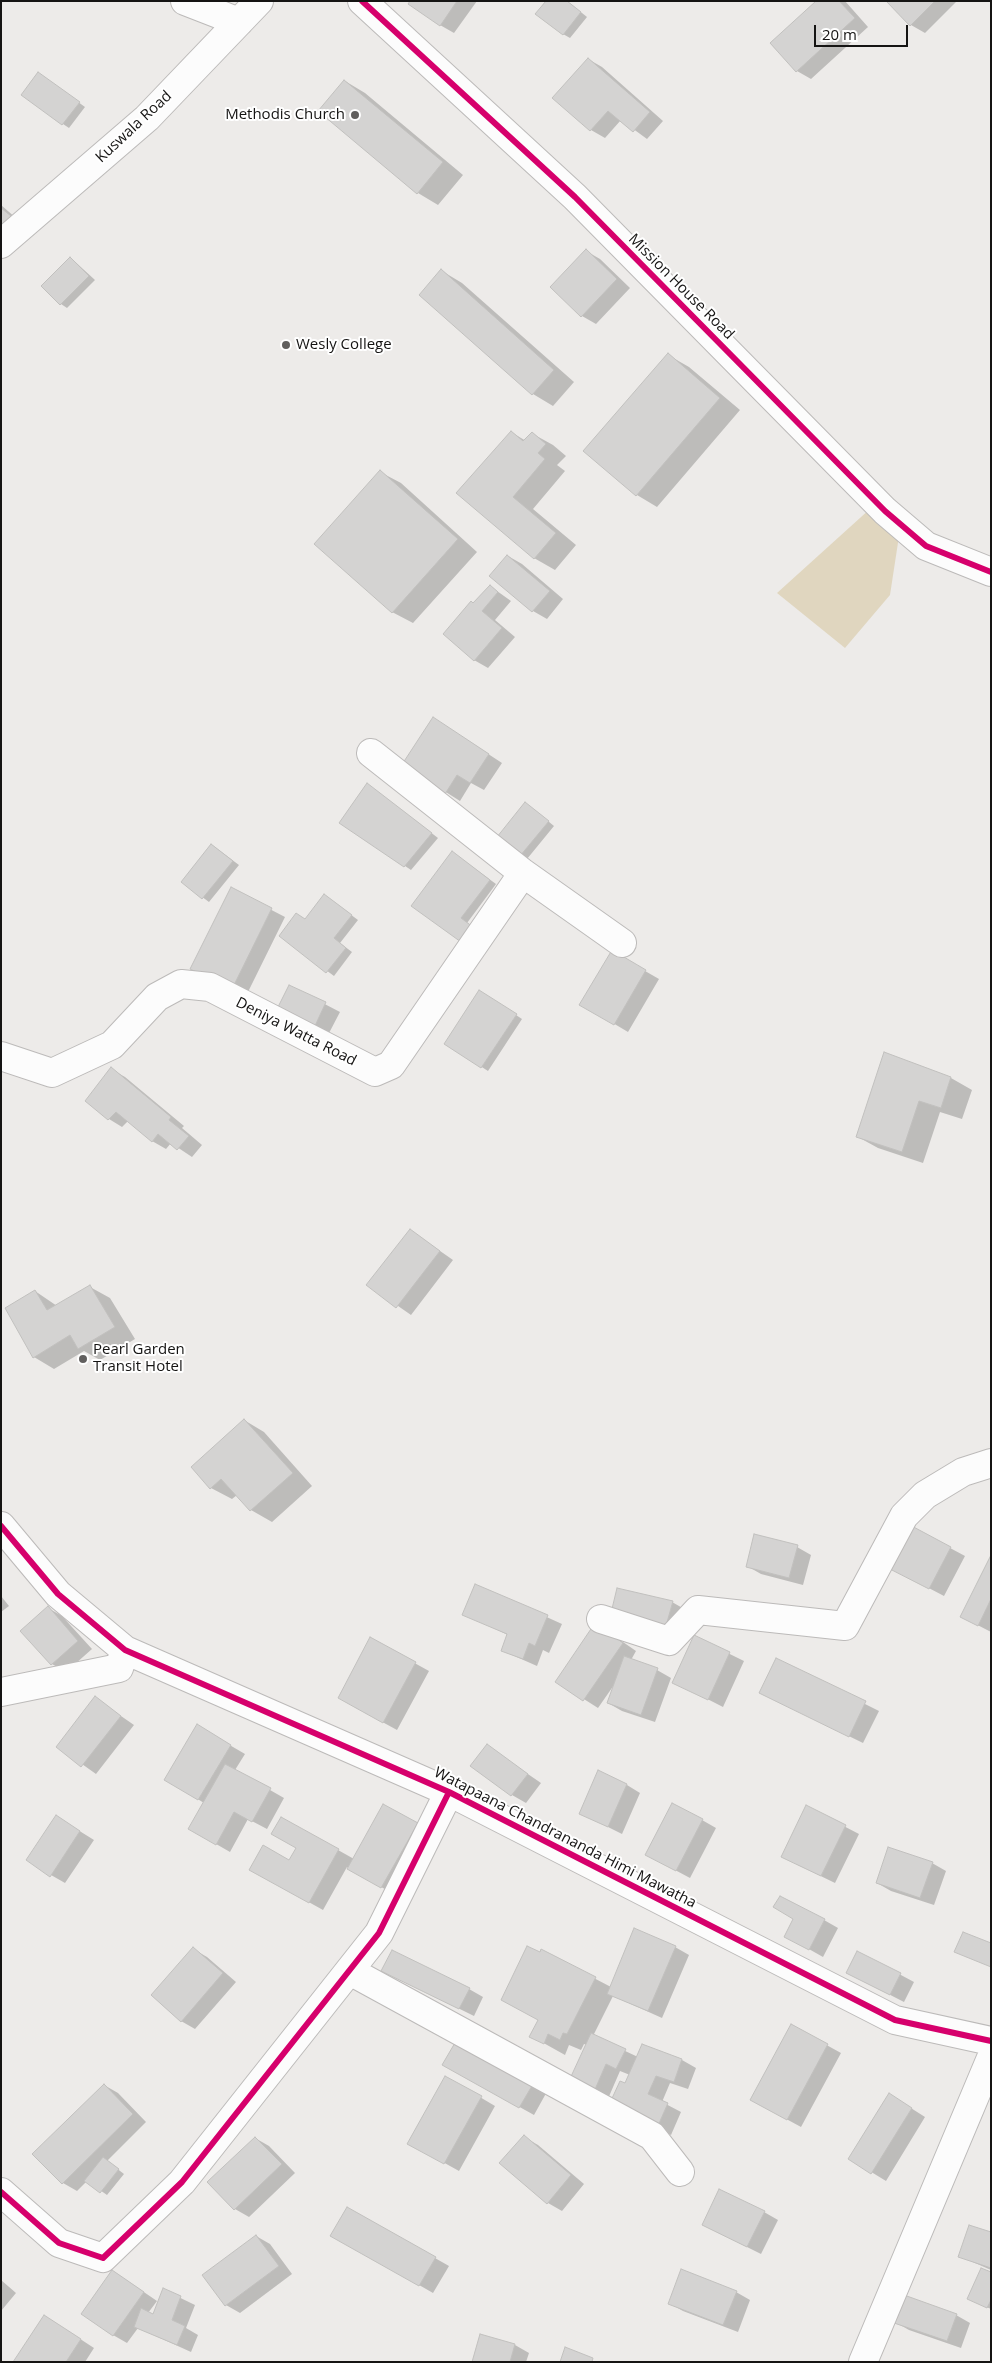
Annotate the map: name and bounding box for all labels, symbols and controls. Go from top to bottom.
scale bar [817,15,911,47]
text: 20 m [822,24,857,44]
street label: Kuswala Road [92,87,176,167]
place label: Methodis Church [225,106,345,124]
marker: Methodis Church [349,109,361,121]
street label: Mission House Road [624,230,738,344]
place label: Wesly College [296,336,392,354]
marker: Wesly College [280,339,292,351]
street label: Deniya Watta Road [233,994,359,1070]
place label: Pearl Garden Transit Hotel [93,1341,185,1376]
marker: Pearl Garden Transit Hotel [77,1353,89,1365]
street label: Watapaana Chandrananda Himi Mawatha [431,1764,699,1912]

